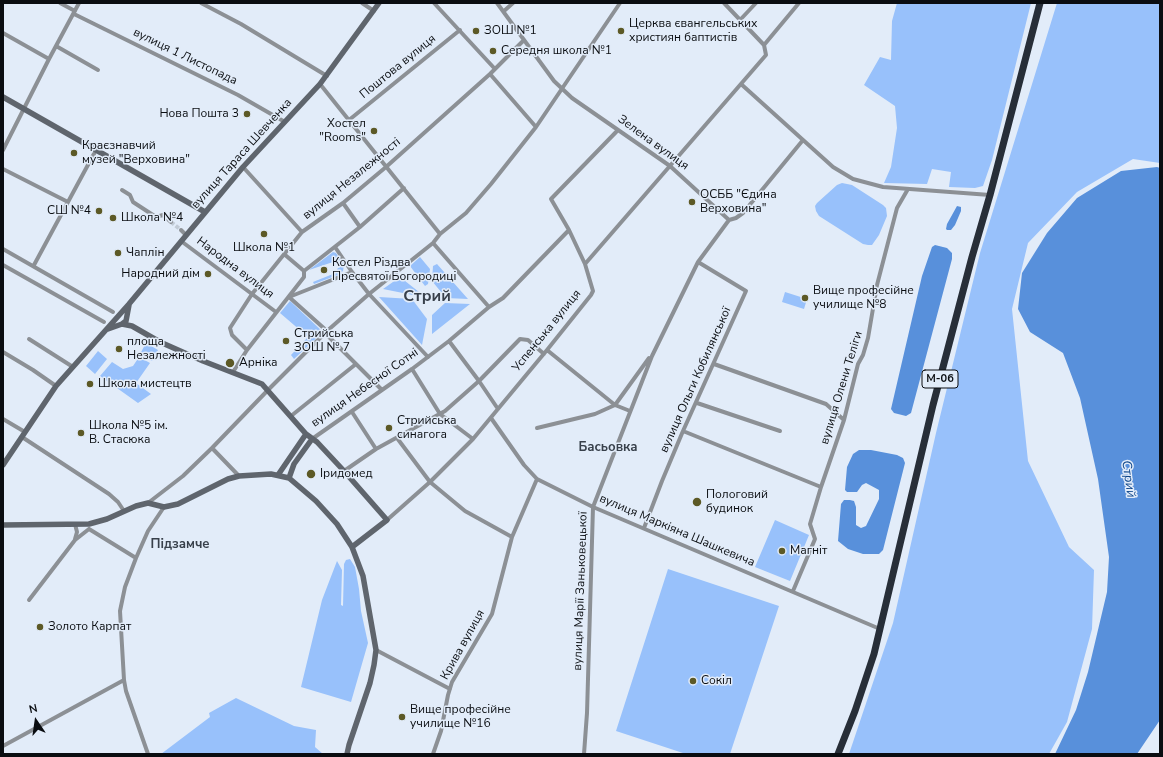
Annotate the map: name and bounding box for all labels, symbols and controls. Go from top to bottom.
place label: Церква євангельських християн баптистів [629,17,757,45]
place label: ЗОШ №1 [484,24,537,38]
street label: вулиця 1 Листопада [131,26,239,88]
marker: ЗОШ №1 [471,26,481,36]
marker: Церква євангельських християн баптистів [616,26,626,36]
street label: Поштова вулиця [357,32,439,102]
place label: Середня школа №1 [501,44,612,58]
marker: Середня школа №1 [488,46,498,56]
street label: вулиця Тараса Шевченка [189,96,295,212]
place label: Нова Пошта 3 [159,107,239,121]
marker: Нова Пошта 3 [242,109,252,119]
street label: Зелена вулиця [615,112,691,174]
place label: Хостел "Rooms" [319,117,366,145]
marker: Хостел "Rooms" [369,126,379,136]
street label: вулиця Незалежності [300,135,404,223]
place label: Краєзнавчий музей "Верховина" [82,139,190,167]
marker: Краєзнавчий музей "Верховина" [69,148,79,158]
place label: ОСББ "Єдина Верховина" [700,188,777,216]
marker: ОСББ "Єдина Верховина" [687,197,697,207]
place label: СШ №4 [47,204,91,218]
marker: СШ №4 [94,206,104,216]
place label: Школа №4 [121,211,183,225]
marker: Школа №4 [108,213,118,223]
marker: Школа №1 [259,229,269,239]
street label: Народна вулиця [193,234,277,302]
place label: Школа №1 [233,241,295,255]
place label: Чаплін [126,246,164,260]
marker: Чаплін [113,248,123,258]
place label: Костел Різдва Пресвятої Богородиці [332,256,456,284]
marker: Костел Різдва Пресвятої Богородиці [319,265,329,275]
place label: Народний дім [121,267,200,281]
marker: Народний дім [203,269,213,279]
place label: Вище професійне училище №8 [813,284,914,312]
district label: Стрий [403,287,451,307]
street label: Успенська вулиця [510,287,584,375]
marker: Вище професійне училище №8 [800,293,810,303]
street label: вулиця Ольги Кобилянської [657,305,735,455]
place label: Стрийська ЗОШ № 7 [294,327,353,355]
street label: вулиця Олени Теліги [818,330,866,446]
place label: площа Незалежності [127,335,206,363]
marker: Стрийська ЗОШ № 7 [281,336,291,346]
marker: площа Незалежності [114,344,124,354]
street label: вулиця Небесної Сотні [309,346,421,430]
place label: Арніка [239,356,278,370]
marker: Арніка [224,357,236,369]
road number: М-06 [922,370,958,388]
place label: Школа мистецтв [98,377,192,391]
marker: Школа мистецтв [85,379,95,389]
place label: Стрийська синагога [397,414,456,442]
place label: Школа №5 ім. В. Стасюка [89,419,168,447]
marker: Стрийська синагога [384,423,394,433]
marker: Школа №5 ім. В. Стасюка [76,428,86,438]
district label: Басьовка [578,440,638,456]
water label: Стрий [1118,459,1138,499]
place label: Іридомед [320,467,373,481]
marker: Іридомед [305,468,317,480]
place label: Пологовий будинок [706,488,768,516]
street label: вулиця Маркіяна Шашкевича [597,492,757,570]
marker: Пологовий будинок [691,496,703,508]
street label: вулиця Марії Заньковецької [571,511,591,671]
district label: Підзамче [150,537,210,553]
place label: Магніт [790,544,827,558]
marker: Магніт [777,546,787,556]
street label: Крива вулиця [438,607,488,683]
place label: Золото Карпат [48,620,131,634]
marker: Золото Карпат [35,622,45,632]
place label: Сокіл [701,674,732,688]
marker: Сокіл [688,676,698,686]
north arrow [16,701,56,741]
text: N [27,701,39,717]
place label: Вище професійне училище №16 [410,703,511,731]
marker: Вище професійне училище №16 [397,712,407,722]

